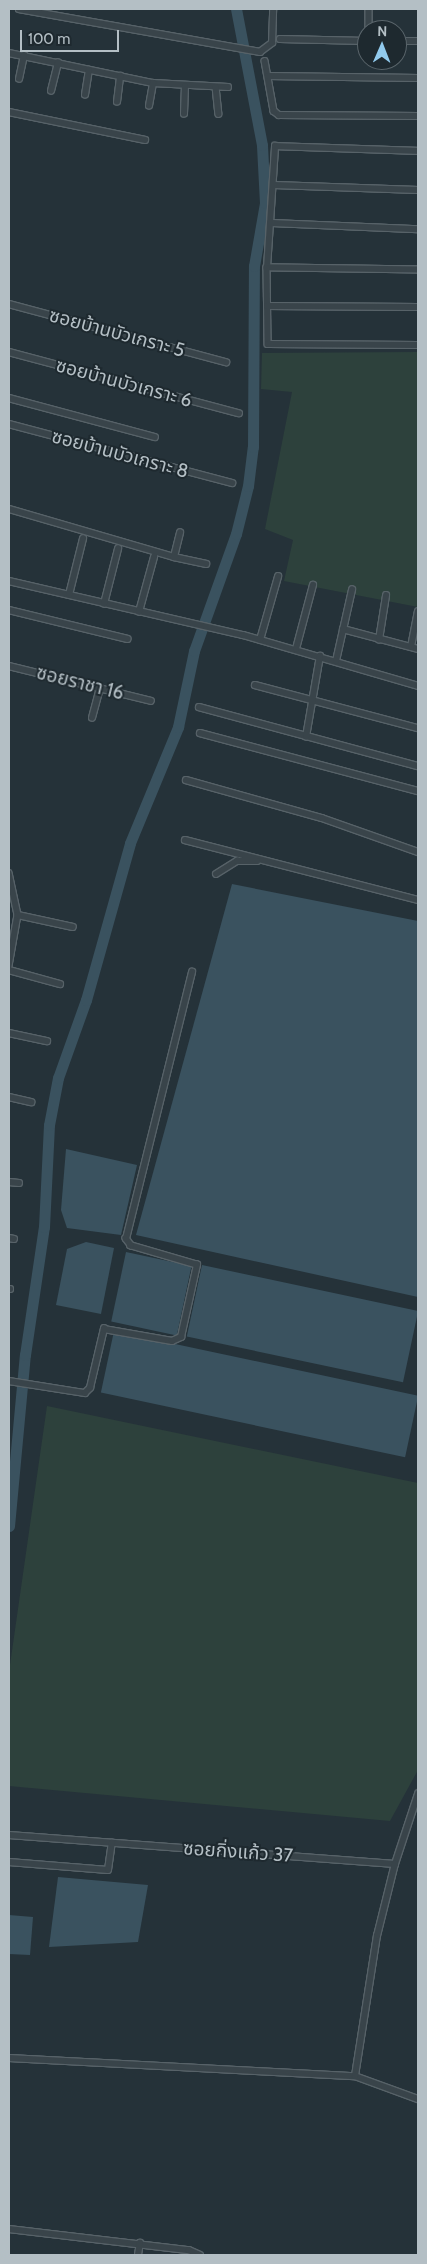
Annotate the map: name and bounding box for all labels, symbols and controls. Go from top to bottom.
scale bar [22,20,121,52]
north arrow [357,20,407,70]
text: N [377,22,387,40]
text: 100 m [28,30,70,48]
street label: ซอยบ้านบัวเกราะ 5 [47,304,187,362]
street label: ซอยบ้านบัวเกราะ 6 [53,354,195,412]
street label: ซอยบ้านบัวเกราะ 8 [49,425,191,483]
street label: ซอยราชา 16 [34,661,126,705]
street label: ซอยกิ่งแก้ว 37 [182,1837,294,1867]

